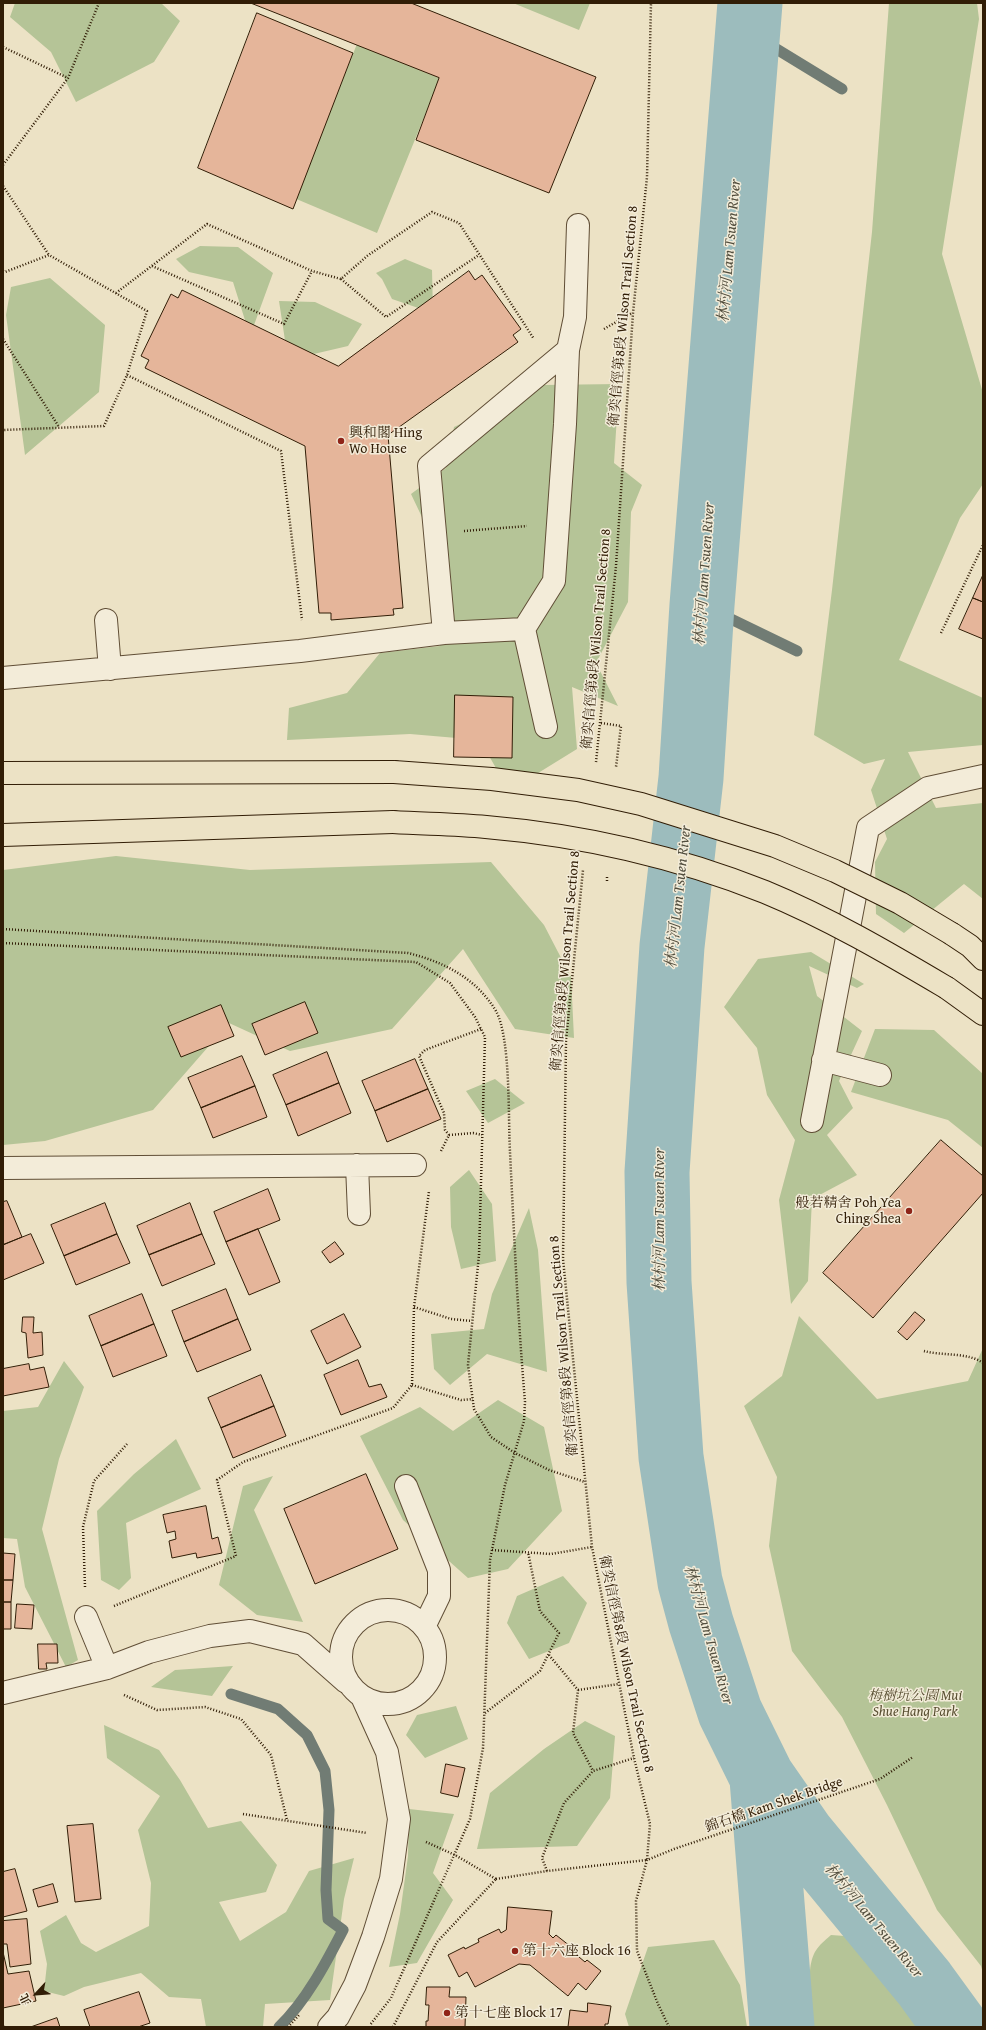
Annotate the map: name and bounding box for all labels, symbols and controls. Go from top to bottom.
water label: 林村河 Lam Tsuen River [715,179,745,323]
street label: 衛奕信徑第8段 Wilson Trail Section 8 [606,205,642,427]
place label: 興和閣 Hing Wo House [349,425,422,458]
marker: 興和閣 Hing Wo House [336,436,346,446]
water label: 林村河 Lam Tsuen River [691,502,719,646]
street label: 衛奕信徑第8段 Wilson Trail Section 8 [579,528,615,750]
water label: 林村河 Lam Tsuen River [663,825,695,969]
street label: 衛奕信徑第8段 Wilson Trail Section 8 [548,850,584,1072]
water label: 林村河 Lam Tsuen River [651,1148,669,1292]
place label: 般若精舍 Poh Yea Ching Shea [796,1195,901,1228]
marker: 般若精舍 Poh Yea Ching Shea [904,1206,914,1216]
street label: 衛奕信徑第8段 Wilson Trail Section 8 [546,1235,582,1457]
street label: 衛奕信徑第8段 Wilson Trail Section 8 [595,1554,657,1774]
water label: 林村河 Lam Tsuen River [680,1563,736,1707]
park label: 梅樹坑公園 Mui Shue Hang Park [868,1688,962,1720]
street label: 錦石橋 Kam Shek Bridge [703,1774,845,1836]
water label: 林村河 Lam Tsuen River [820,1860,926,1982]
place label: 第十六座 Block 16 [523,1943,631,1959]
marker: 第十六座 Block 16 [510,1946,520,1956]
north arrow [16,1974,56,2014]
text: 北 [16,1991,35,2008]
place label: 第十七座 Block 17 [455,2005,563,2021]
marker: 第十七座 Block 17 [442,2008,452,2018]

